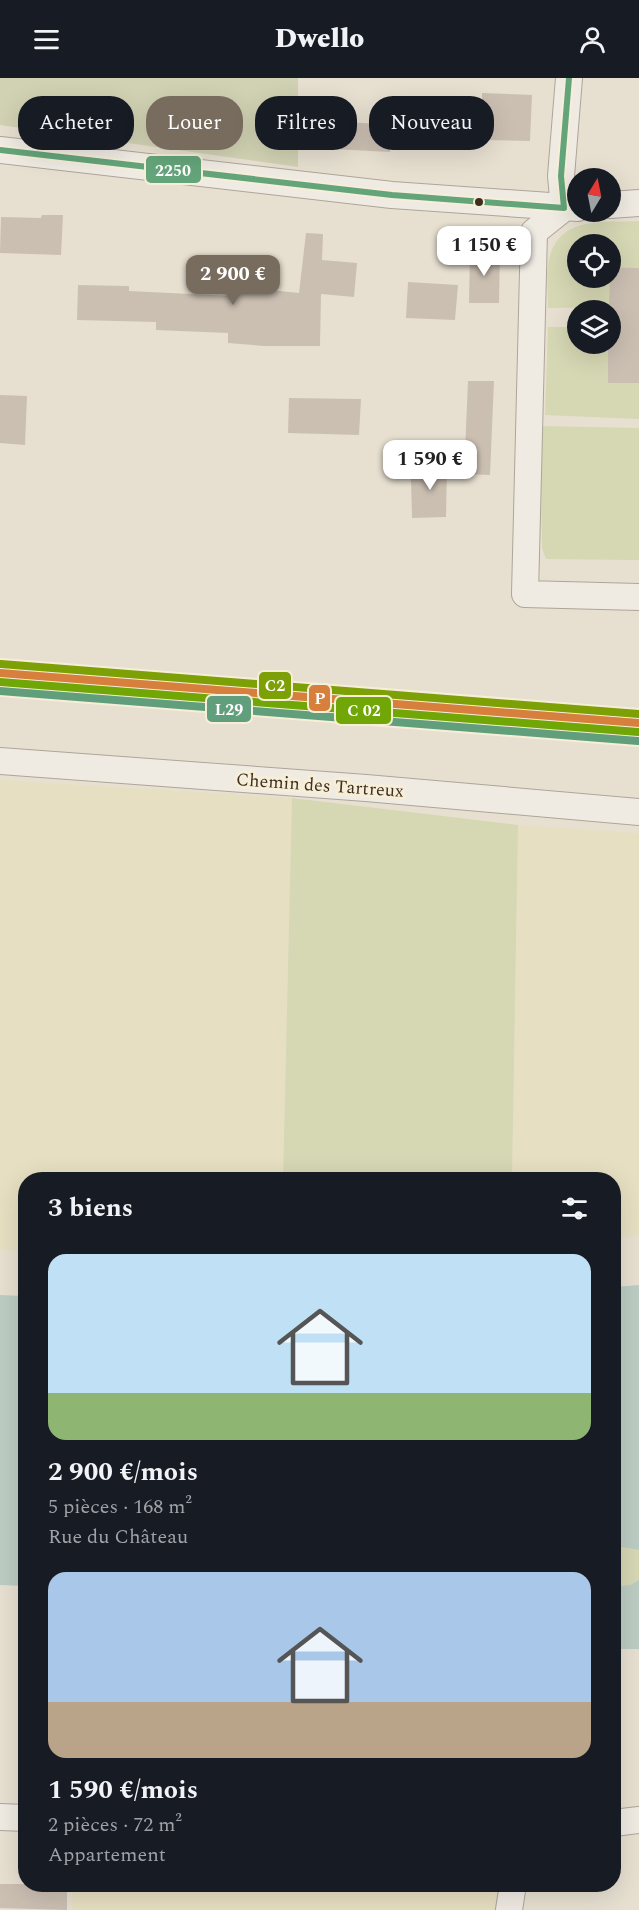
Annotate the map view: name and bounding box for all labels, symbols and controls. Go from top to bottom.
text: Dwello [275,18,364,60]
icon: menu [30,23,63,56]
icon: person [576,23,609,56]
chip: Acheter [18,96,134,150]
chip: Louer [146,96,243,150]
chip: Filtres [255,96,357,150]
chip: Nouveau [369,96,494,150]
line badge: 2250 [145,155,202,184]
text: 2250 [155,159,191,183]
north arrow [567,168,621,222]
map controls [567,168,621,354]
unlabelled marker [473,196,485,208]
pin: 1 150 € [429,226,539,277]
text: 1 150 € [451,230,517,260]
button: locate [567,234,621,288]
pin: 2 900 € [178,255,288,306]
text: 2 900 € [200,259,266,289]
button: layers [567,300,621,354]
pin: 1 590 € [375,440,485,491]
text: 1 590 € [397,444,463,474]
line badge: C2 [258,671,292,700]
text: C2 [265,674,285,698]
line badge: P [308,684,331,712]
text: P [315,687,326,711]
line badge: L29 [206,695,252,723]
line badge: C 02 [335,696,392,725]
text: L29 [215,698,243,722]
text: C 02 [347,699,381,723]
street label: Chemin des Tartreux [235,766,405,805]
text: 3 biens [48,1188,133,1228]
icon: filters [558,1192,591,1225]
icon: home [266,1293,374,1401]
text: 2 900 €/mois [48,1452,198,1492]
text: 5 pièces · 168 m² [48,1492,192,1522]
text: Rue du Château [48,1522,188,1552]
icon: home [266,1611,374,1719]
text: 1 590 €/mois [48,1770,198,1810]
text: 2 pièces · 72 m² [48,1810,182,1840]
text: Appartement [48,1840,166,1870]

